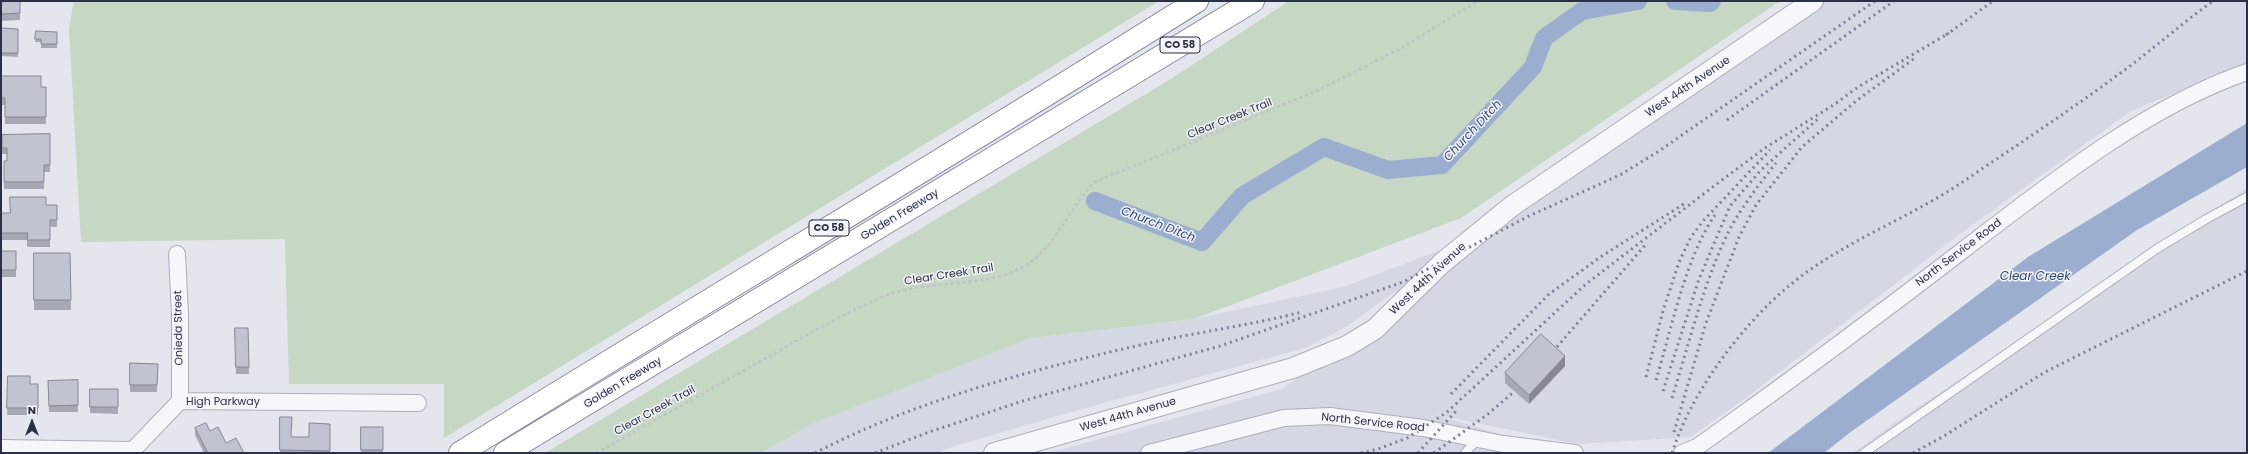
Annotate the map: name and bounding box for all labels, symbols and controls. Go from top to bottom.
road number: CO 58 [1160,37,1200,53]
street label: West 44th Avenue [1643,54,1733,120]
street label: Clear Creek Trail [1186,96,1274,142]
water label: Church Ditch [1441,97,1505,165]
street label: Golden Freeway [859,187,941,243]
water label: Church Ditch [1119,204,1197,246]
street label: North Service Road [1913,216,2005,290]
road number: CO 58 [809,220,849,236]
street label: West 44th Avenue [1387,240,1469,318]
street label: Clear Creek Trail [903,261,995,289]
water label: Clear Creek [2000,270,2070,284]
street label: Onieda Street [172,290,186,366]
street label: Golden Freeway [582,355,664,411]
street label: Clear Creek Trail [612,383,698,439]
street label: High Parkway [186,395,260,409]
street label: West 44th Avenue [1078,395,1178,435]
north arrow [12,402,52,442]
text: N [28,402,36,418]
street label: North Service Road [1321,411,1425,435]

